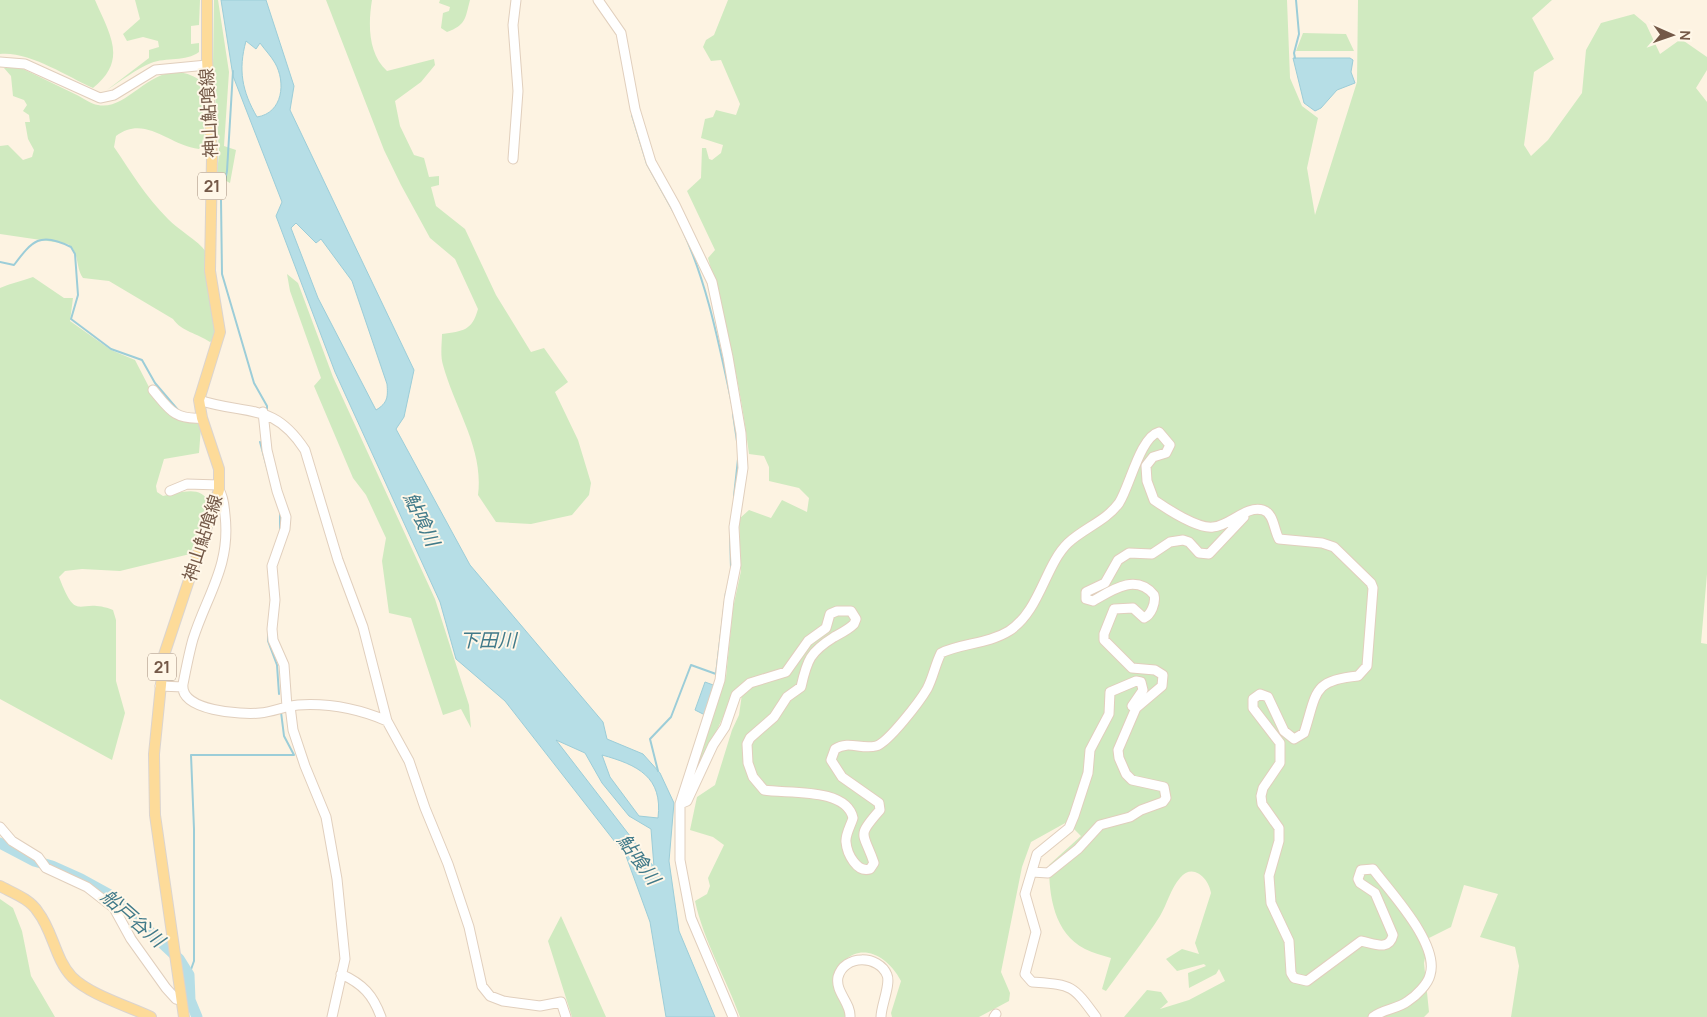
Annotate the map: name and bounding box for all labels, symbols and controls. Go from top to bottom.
north arrow [1647,10,1697,60]
text: N [1676,30,1695,41]
street label: 神山鮎喰線 [194,67,222,159]
road number: 21 [198,172,226,200]
water label: 鮎喰川 [398,488,447,552]
street label: 神山鮎喰線 [177,491,227,584]
water label: 下田川 [459,627,518,653]
road number: 21 [148,654,176,680]
water label: 鮎喰川 [612,828,667,891]
water label: 船戸谷川 [96,883,172,954]

